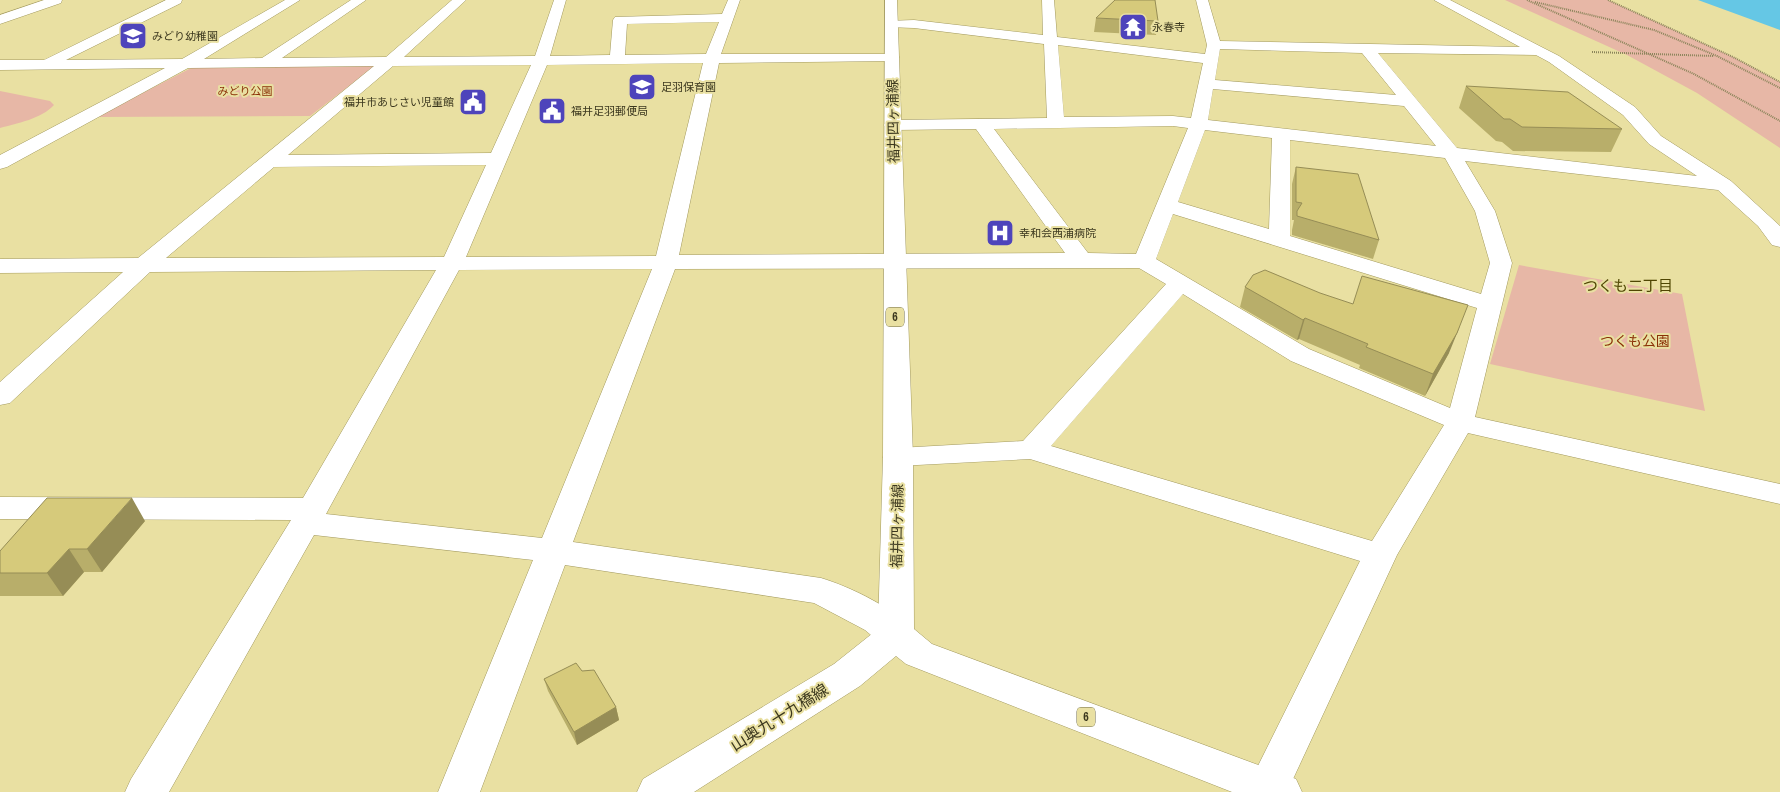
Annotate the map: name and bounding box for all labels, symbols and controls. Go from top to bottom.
temple icon: 永春寺 [1118,12,1148,42]
place label: 永春寺 [1152,20,1185,34]
school or university icon: みどり幼稚園 [118,21,148,51]
place label: みどり幼稚園 [152,29,218,43]
school or university icon: 足羽保育園 [627,72,657,102]
street label: 福井四ヶ浦線 [883,79,903,163]
place label: 足羽保育園 [661,80,716,94]
park label: みどり公園 [218,84,273,98]
public building icon: 福井市あじさい児童館 [458,87,488,117]
place label: 福井市あじさい児童館 [344,95,454,109]
public building icon: 福井足羽郵便局 [537,96,567,126]
place label: 福井足羽郵便局 [571,104,648,118]
hospital icon: 幸和会西浦病院 [985,218,1015,248]
place label: 幸和会西浦病院 [1019,226,1096,240]
district label: つくも二丁目 [1583,275,1673,296]
road number: 6 [886,308,904,326]
park label: つくも公園 [1600,332,1670,350]
street label: 福井四ヶ浦線 [887,484,907,568]
street label: 山奥九十九橋線 [726,678,832,756]
road number: 6 [1077,708,1095,726]

